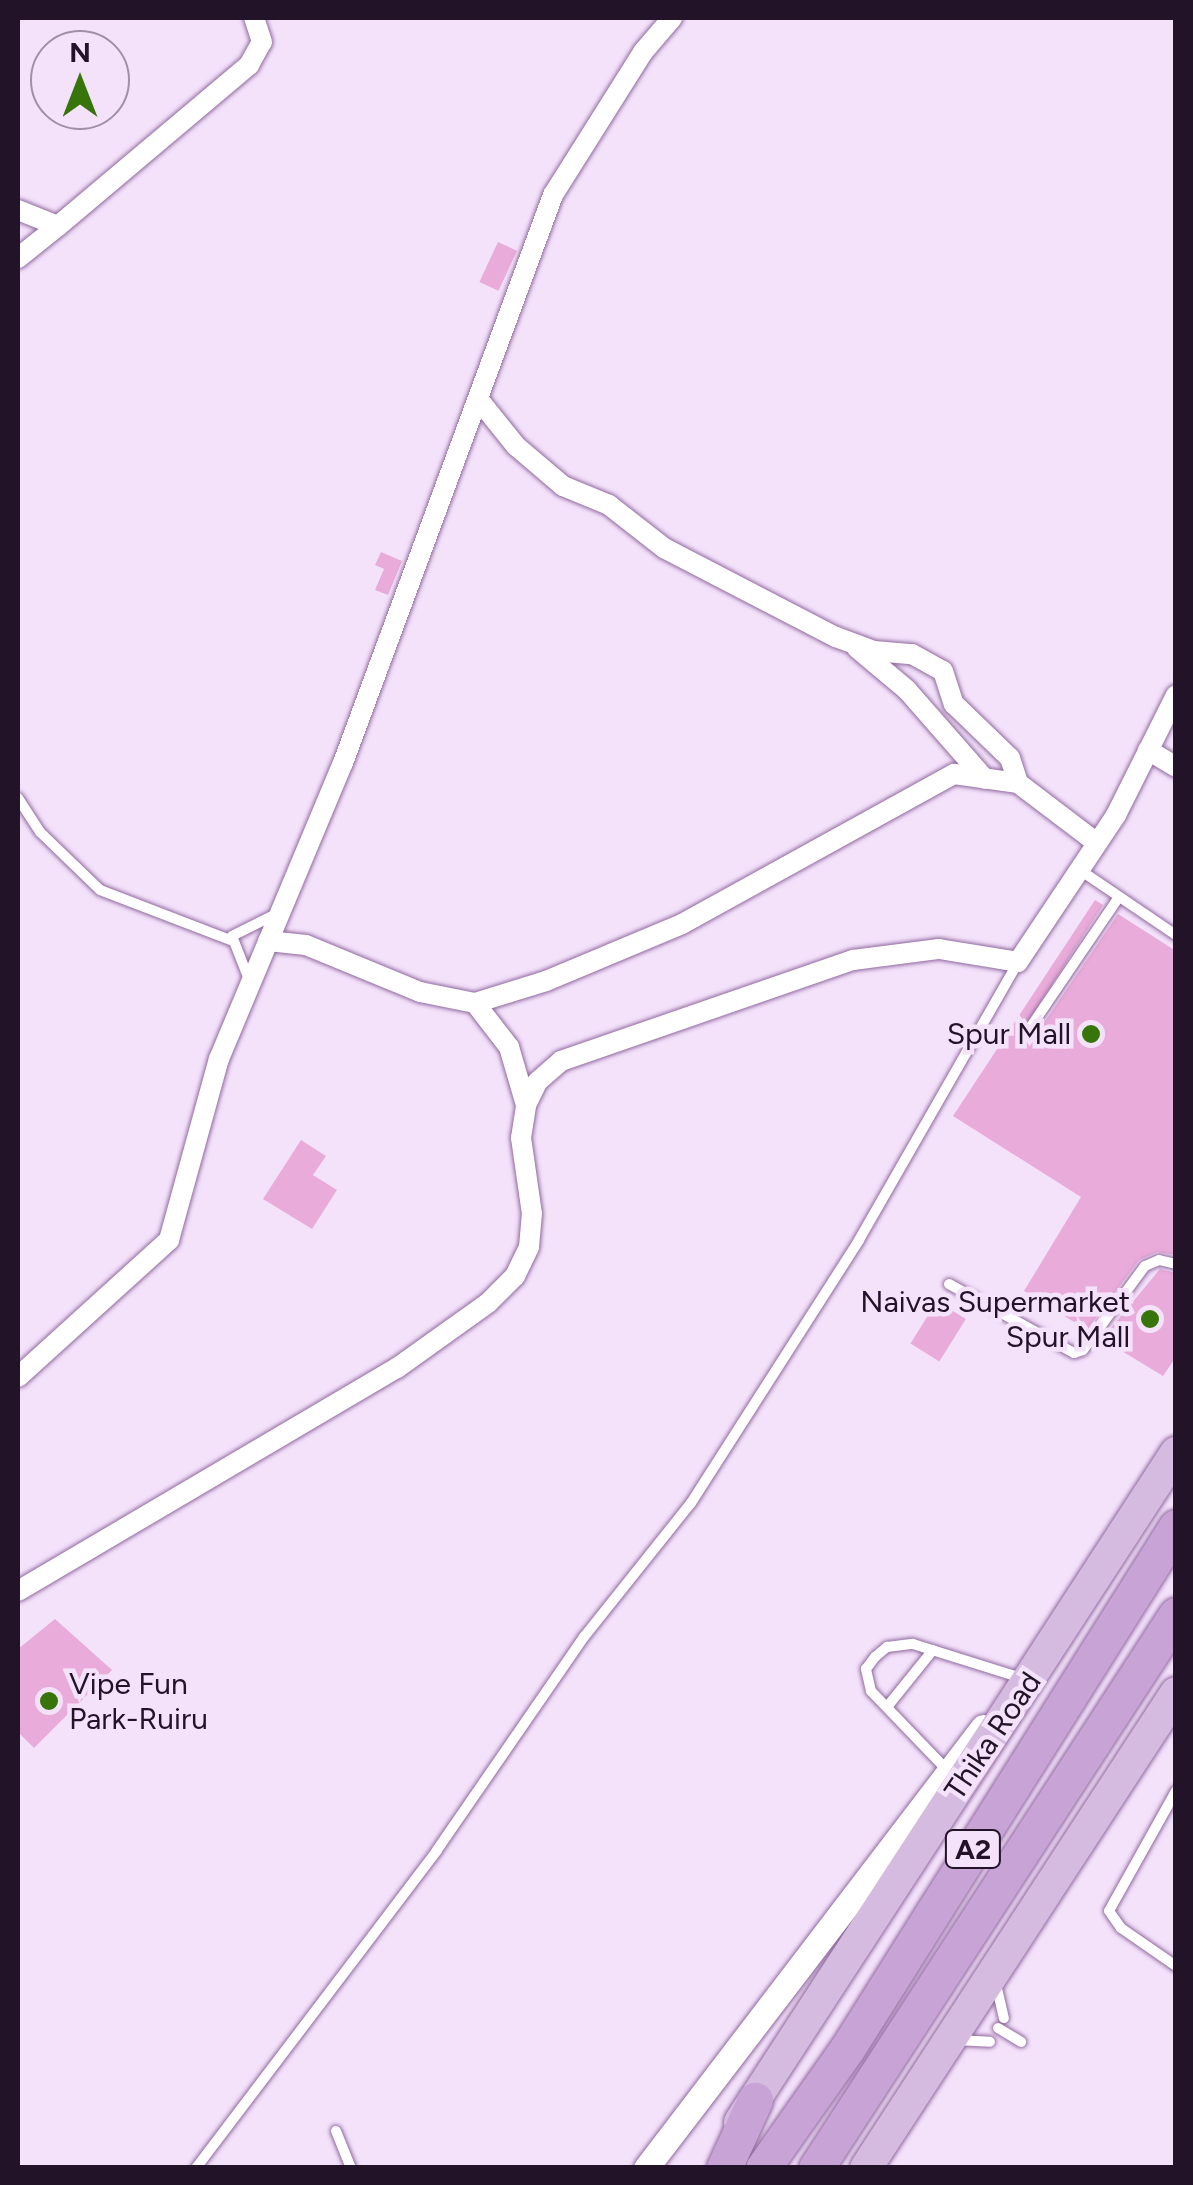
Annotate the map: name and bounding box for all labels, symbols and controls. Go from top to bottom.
north arrow [30,30,130,130]
text: N [69,35,91,69]
place label: Spur Mall [947,1016,1071,1052]
marker: Spur Mall [1080,1023,1102,1045]
place label: Naivas Supermarket Spur Mall [860,1284,1130,1354]
marker: Naivas Supermarket Spur Mall [1139,1308,1161,1330]
street label: Thika Road [937,1665,1049,1807]
place label: Vipe Fun Park-Ruiru [69,1666,208,1736]
marker: Vipe Fun Park-Ruiru [38,1690,60,1712]
road number: A2 [943,1826,1003,1872]

